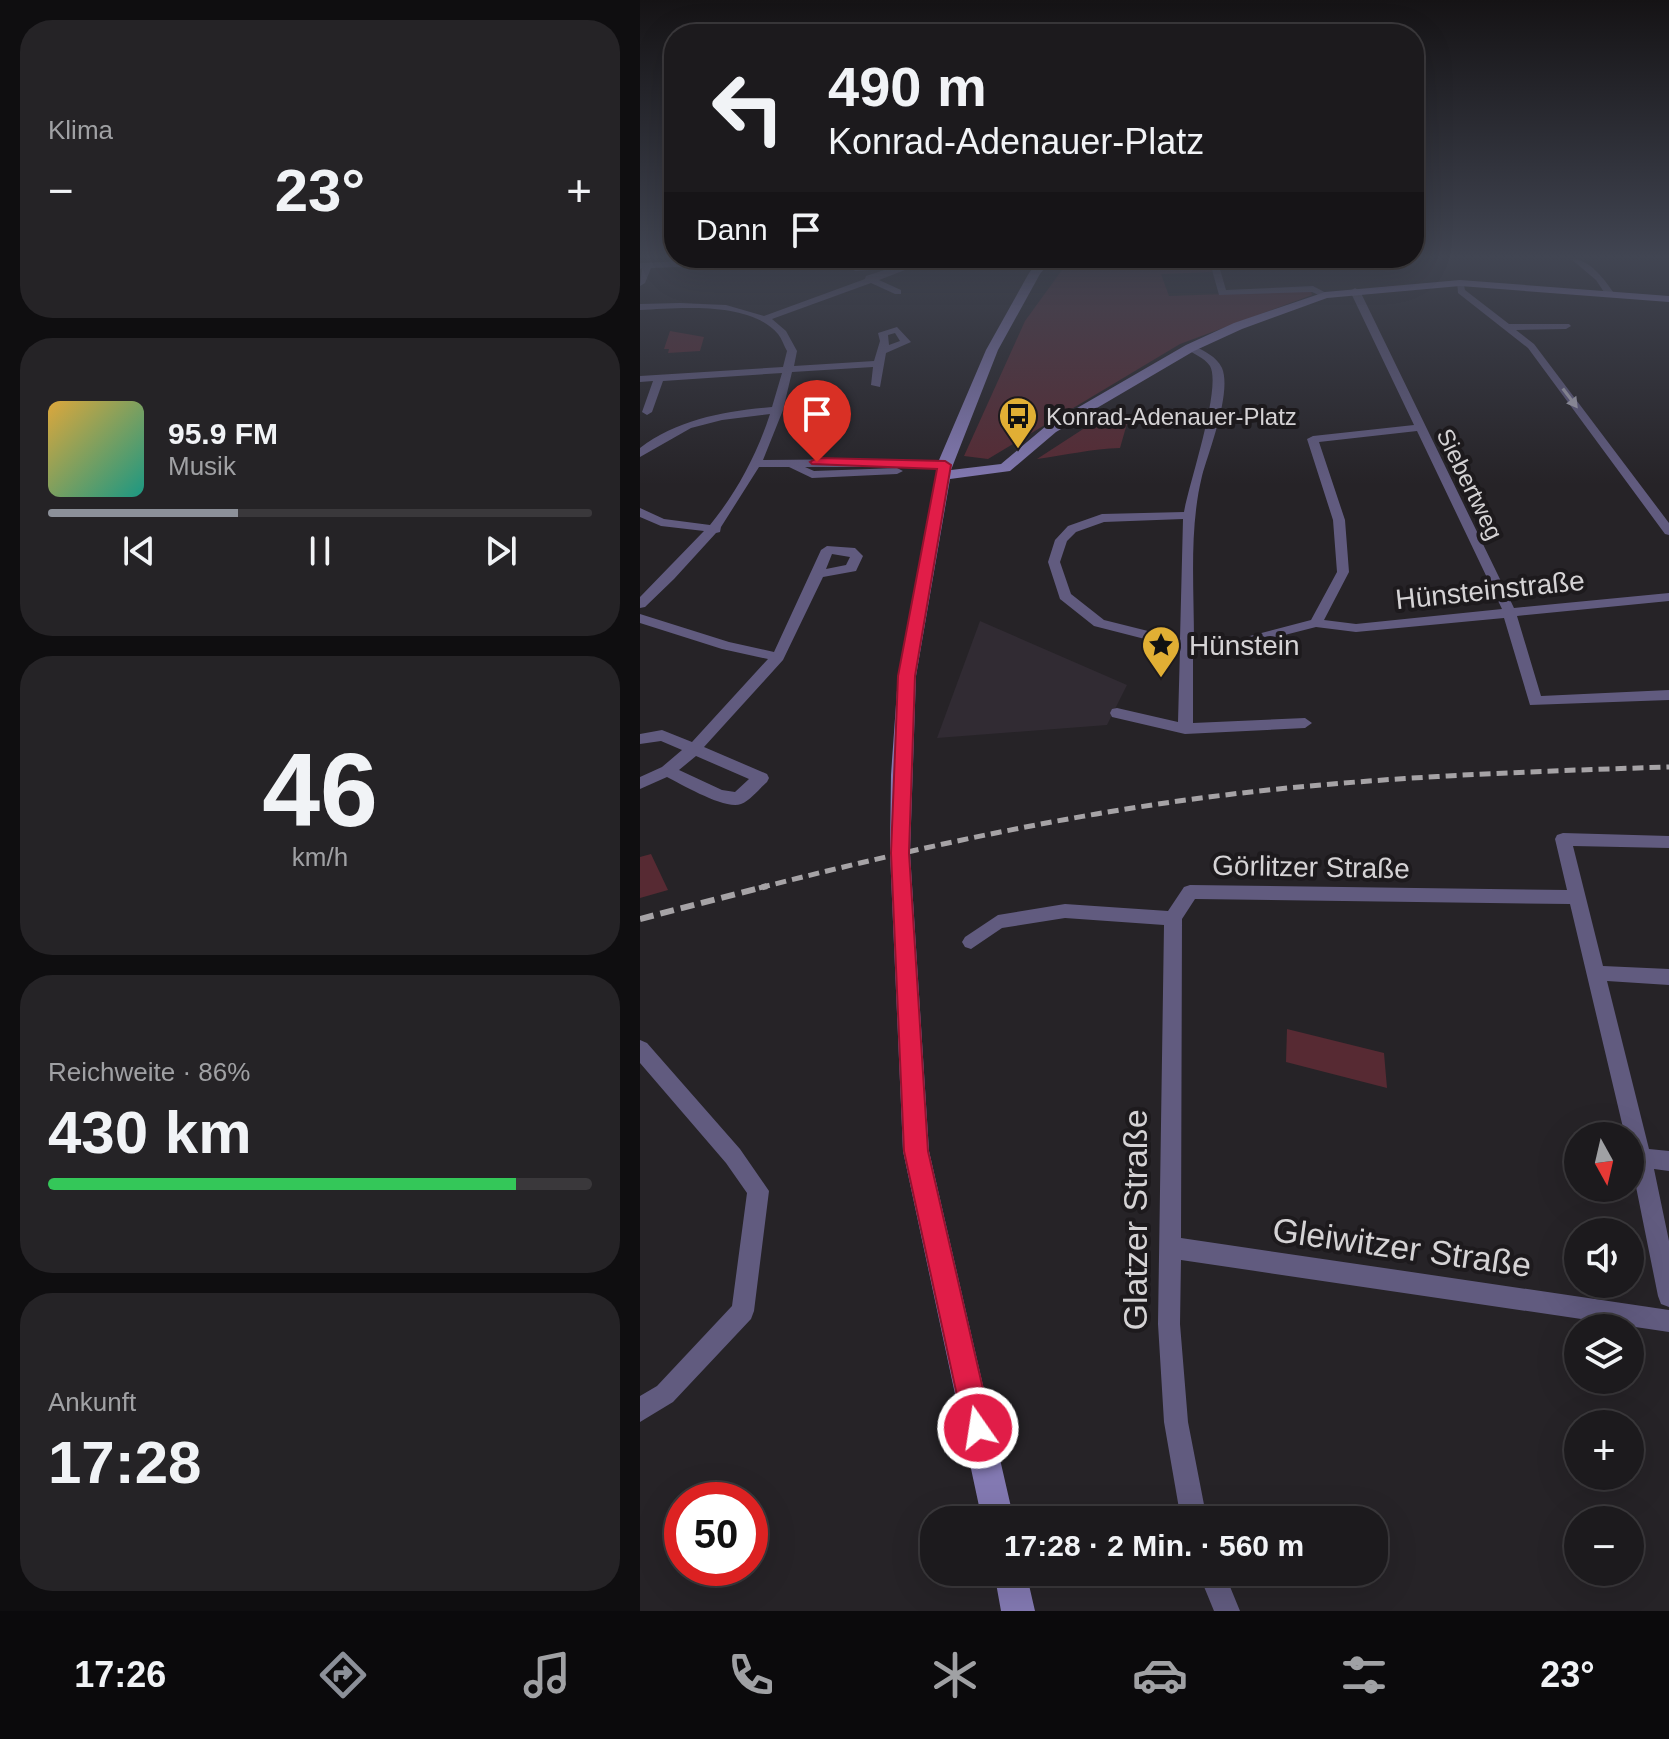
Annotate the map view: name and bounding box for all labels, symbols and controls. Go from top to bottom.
text: 490 m [828,55,987,118]
icon: left [696,56,800,160]
text: Klima [48,115,113,145]
text: Konrad-Adenauer-Platz [828,121,1204,162]
text: 23° [275,157,365,224]
text: − [48,166,74,215]
text: + [566,166,592,215]
icon: arrive [784,208,828,252]
text: Dann [696,213,768,246]
pin [783,380,851,462]
one-way arrow [1561,388,1577,408]
icon: arrive [795,392,839,436]
bus stop icon: Konrad-Adenauer-Platz [997,395,1039,450]
place label: Konrad-Adenauer-Platz [1046,403,1297,430]
text: 95.9 FM [168,417,278,450]
street label: Siebertweg [1432,424,1508,544]
text: Musik [168,451,236,481]
icon: previous [117,529,161,573]
icon: pause [298,529,342,573]
icon: next [479,529,523,573]
street label: Hünsteinstraße [1394,565,1586,615]
place icon: Hünstein [1140,624,1182,679]
place label: Hünstein [1189,630,1300,661]
text: 46 [262,732,378,848]
text: km/h [292,842,348,872]
street label: Görlitzer Straße [1212,850,1410,884]
text: Reichweite · 86% [48,1057,250,1087]
text: 430 km [48,1099,252,1166]
street label: Glatzer Straße [1116,1109,1154,1331]
north arrow [1564,1122,1644,1202]
map controls [1564,1122,1644,1586]
street label: Gleiwitzer Straße [1270,1210,1534,1284]
button: sound [1564,1218,1644,1298]
button: layers [1564,1314,1644,1394]
position arrow [936,1386,1020,1470]
text: Ankunft [48,1387,136,1417]
button: + [1564,1410,1644,1490]
text: 17:28 [48,1429,201,1496]
speed limit sign: 50 [664,1482,768,1586]
button: − [1564,1506,1644,1586]
text: 17:28 · 2 Min. · 560 m [1004,1529,1304,1562]
icon: directions [315,1647,371,1703]
icon: music [519,1647,575,1703]
icon: phone [723,1647,779,1703]
icon: climate [927,1647,983,1703]
icon: car [1132,1647,1188,1703]
icon: filters [1336,1647,1392,1703]
text: 17:26 [74,1654,166,1695]
text: 23° [1540,1654,1595,1695]

